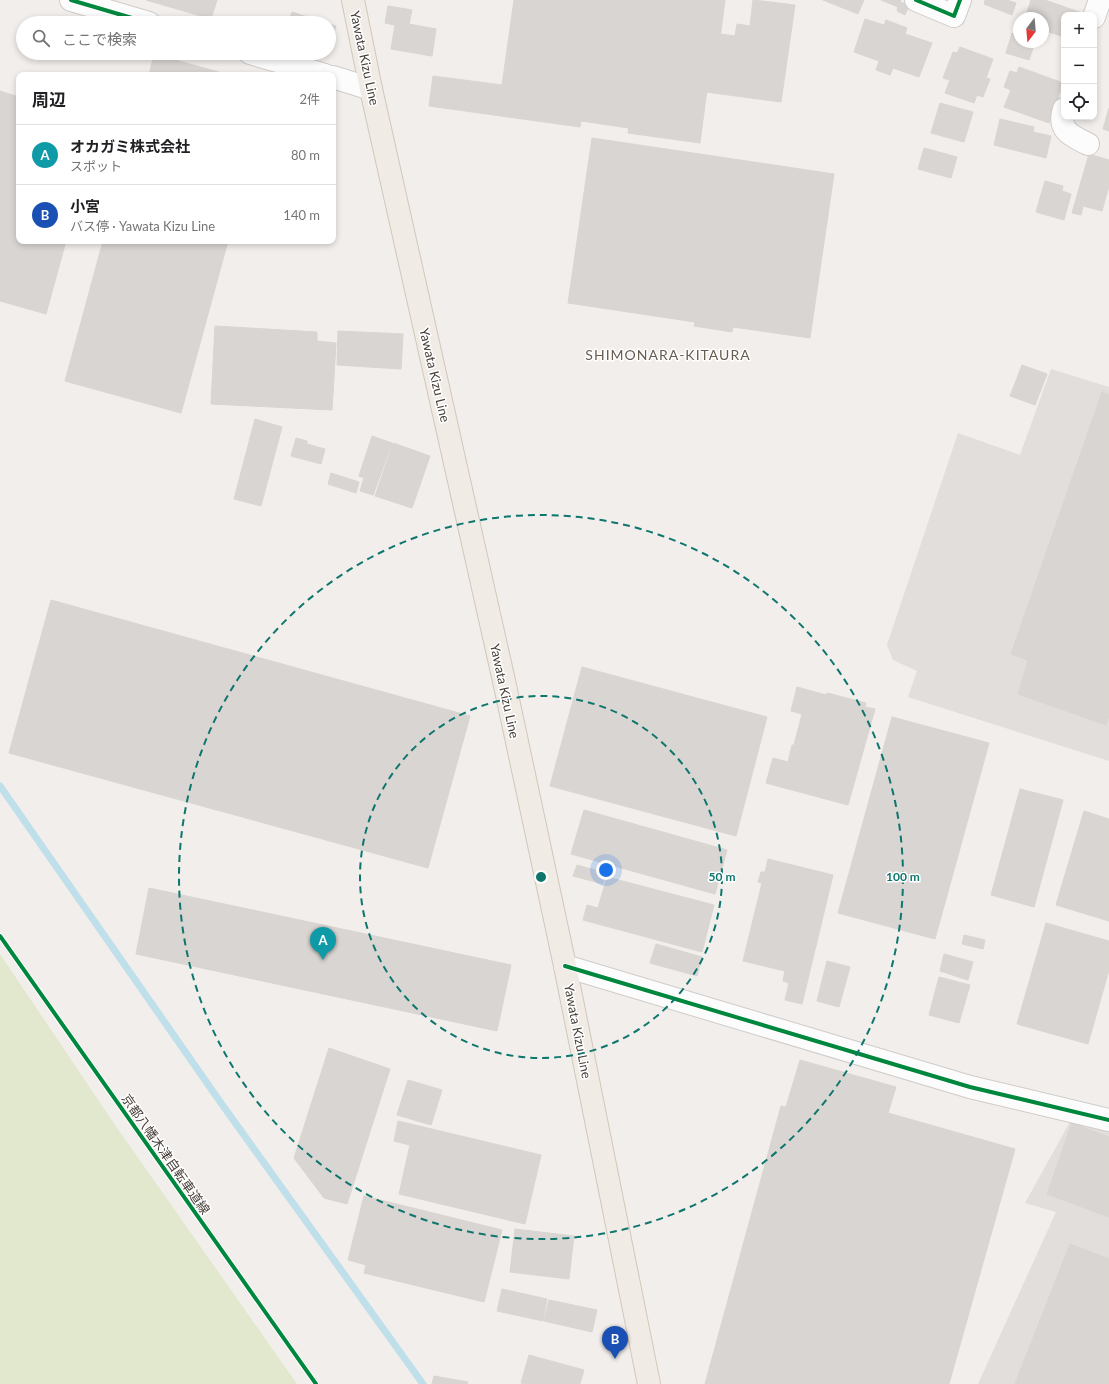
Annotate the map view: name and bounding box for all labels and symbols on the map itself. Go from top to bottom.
street label: Yawata Kizu Line [347,9,383,107]
north arrow [1013,12,1049,48]
street label: Yawata Kizu Line [416,326,454,424]
district label: SHIMONARA-KITAURA [585,346,751,363]
street label: Yawata Kizu Line [487,642,523,740]
your location [596,860,616,880]
text: 50 m [709,869,735,884]
text: 100 m [886,869,920,884]
centre of rings [534,870,548,884]
pin: A [310,927,336,960]
street label: Yawata Kizu Line [561,982,595,1080]
street label: 京都八幡木津自転車道線 [118,1091,214,1217]
pin: B [602,1326,628,1359]

